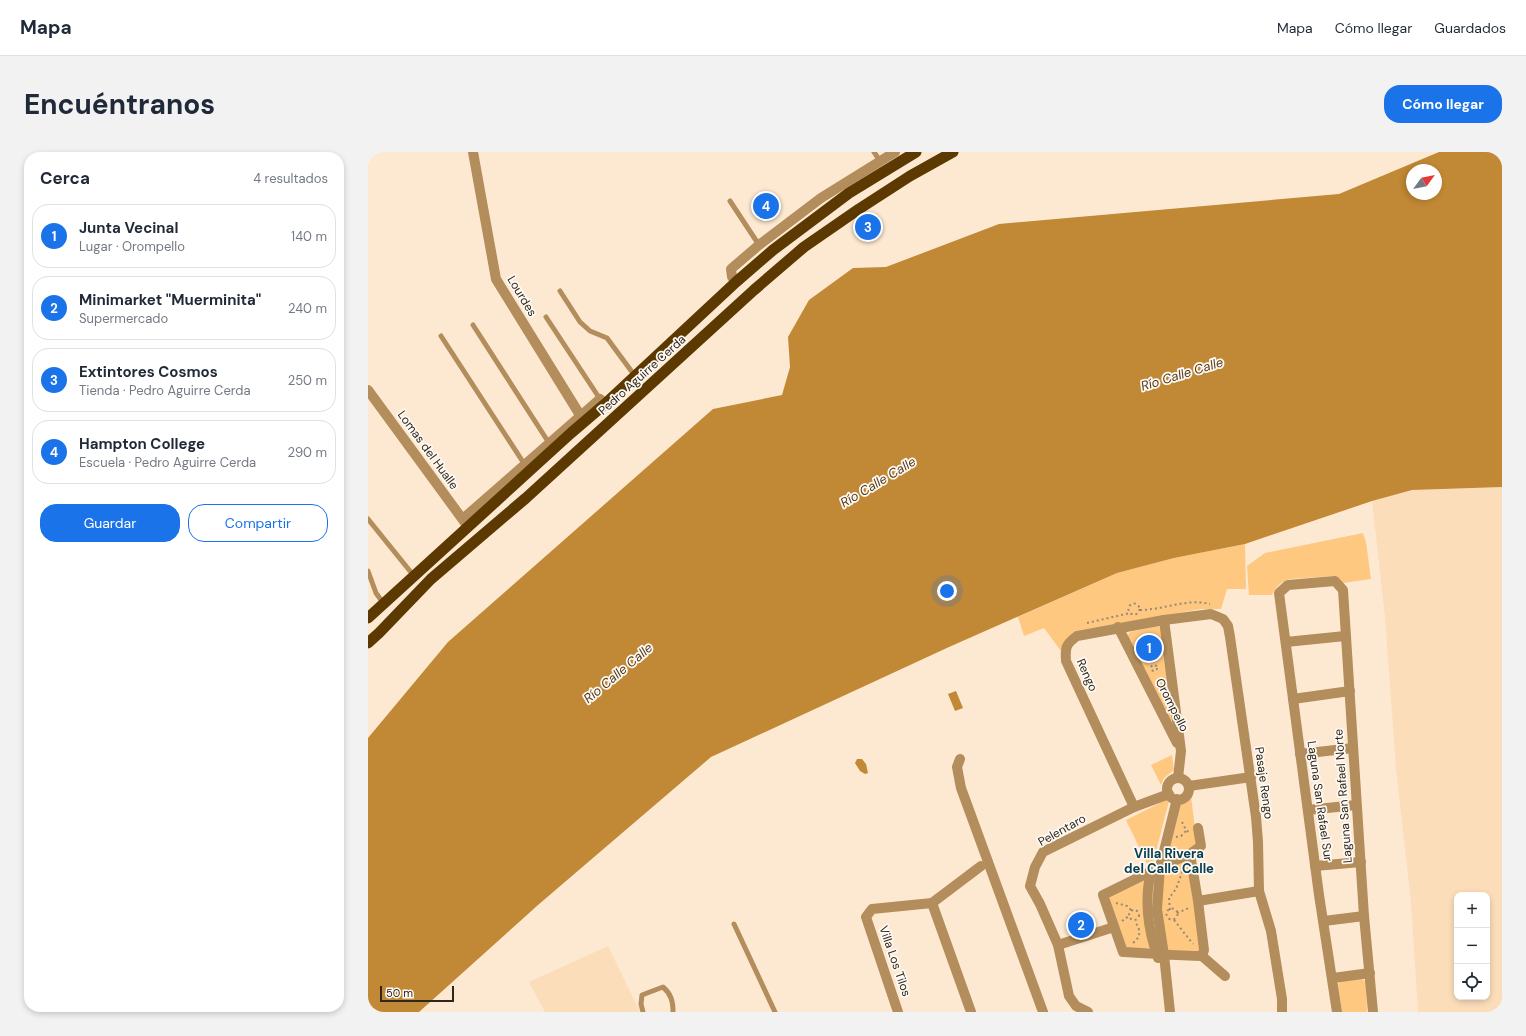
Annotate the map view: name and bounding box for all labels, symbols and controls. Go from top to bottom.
text: Mapa [20,15,72,40]
text: Mapa [1277,19,1313,37]
text: Cómo llegar [1335,19,1412,37]
text: Guardados [1434,19,1506,37]
button: Cómo llegar [1384,85,1502,123]
text: Encuéntranos [24,86,215,123]
north arrow [1406,164,1442,200]
text: Cerca [40,167,90,189]
text: 4 resultados [253,170,328,187]
pin: 4 [753,191,779,221]
pin: 3 [855,212,881,242]
text: Junta Vecinal [79,218,178,238]
text: 1 [52,228,56,245]
text: 140 m [291,228,327,245]
text: Lugar · Orompello [79,238,185,255]
street label: Lourdes [504,273,540,319]
text: Minimarket "Muerminita" [79,290,261,310]
text: 2 [50,300,58,317]
text: 240 m [288,300,327,317]
text: Supermercado [79,310,168,327]
street label: Pedro Aguirre Cerda [595,331,689,419]
water label: Río Calle Calle [1139,353,1225,395]
text: Extintores Cosmos [79,362,218,382]
text: 3 [50,372,58,389]
text: 250 m [288,372,327,389]
text: Tienda · Pedro Aguirre Cerda [79,382,251,399]
street label: Lomas del Hualle [394,407,462,493]
text: Hampton College [79,434,205,454]
text: 4 [50,444,58,461]
text: 290 m [288,444,327,461]
water label: Río Calle Calle [837,453,919,511]
text: Escuela · Pedro Aguirre Cerda [79,454,256,471]
button: Guardar [40,504,180,542]
button: Compartir [188,504,328,542]
your location [937,581,957,601]
pin: 1 [1136,633,1162,663]
water label: Río Calle Calle [580,639,656,707]
street label: Rengo [1073,656,1101,694]
street label: Orompello [1152,675,1192,735]
street label: Laguna San Rafael Norte [1330,728,1356,864]
street label: Laguna San Rafael Sur [1304,740,1336,863]
street label: Pasaje Rengo [1251,746,1277,820]
street label: Pelentaro [1035,810,1089,850]
district label: Villa Rivera del Calle Calle [1124,845,1214,877]
map controls [1454,892,1490,1000]
button: + [1454,892,1490,928]
pin: 2 [1068,910,1094,940]
street label: Villa Los Tilos [875,923,915,999]
button: − [1454,928,1490,964]
button: locate [1454,964,1490,1000]
scale bar [380,984,454,1003]
text: 50 m [386,986,413,1000]

